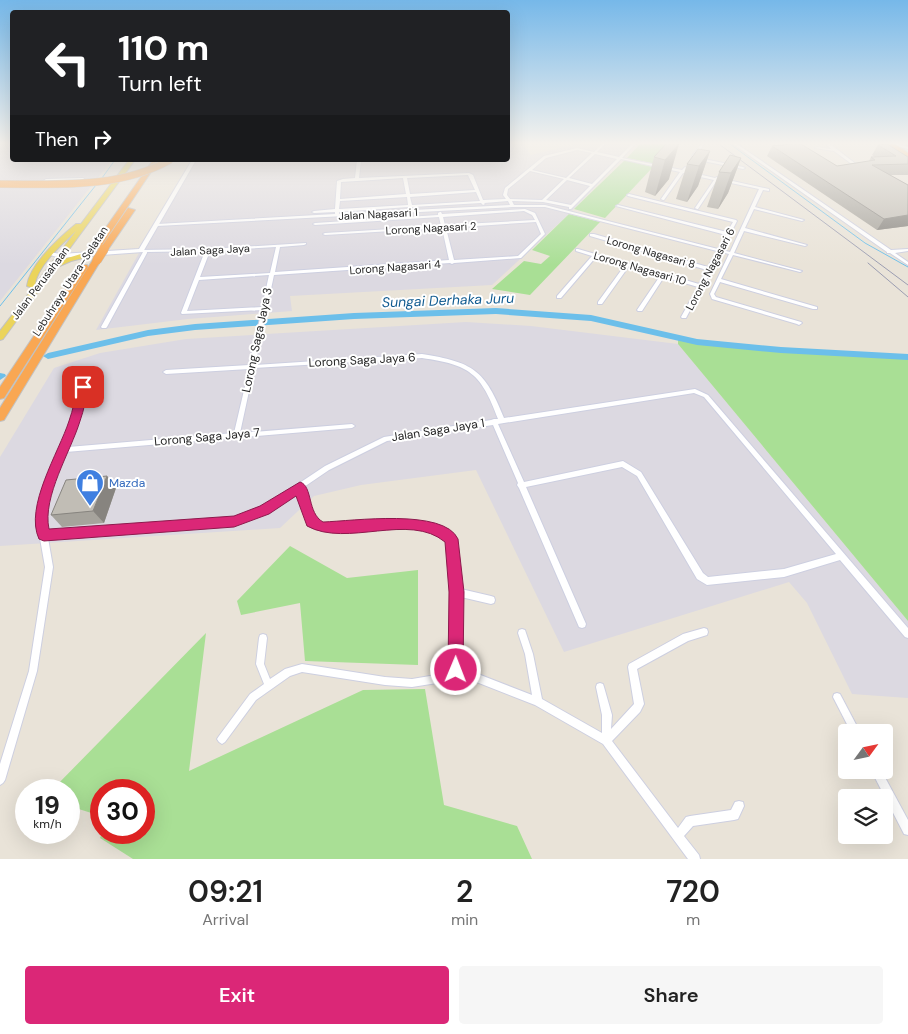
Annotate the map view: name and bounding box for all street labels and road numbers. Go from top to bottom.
street label: Jalan Nagasari 1 [338,205,418,223]
street label: Lorong Nagasari 2 [385,219,477,237]
street label: Lebuhraya Utara–Selatan [29,223,111,339]
street label: Lorong Nagasari 6 [682,225,738,313]
street label: Lorong Nagasari 8 [605,233,697,271]
street label: Jalan Saga Jaya [170,241,250,259]
street label: Jalan Perusahaan [8,244,72,322]
street label: Lorong Nagasari 10 [592,248,688,288]
street label: Lorong Nagasari 4 [349,257,441,277]
street label: Lorong Saga Jaya 3 [238,286,276,394]
street label: Lorong Saga Jaya 6 [308,349,416,371]
street label: Jalan Saga Jaya 1 [390,415,486,445]
street label: Lorong Saga Jaya 7 [154,424,260,450]

